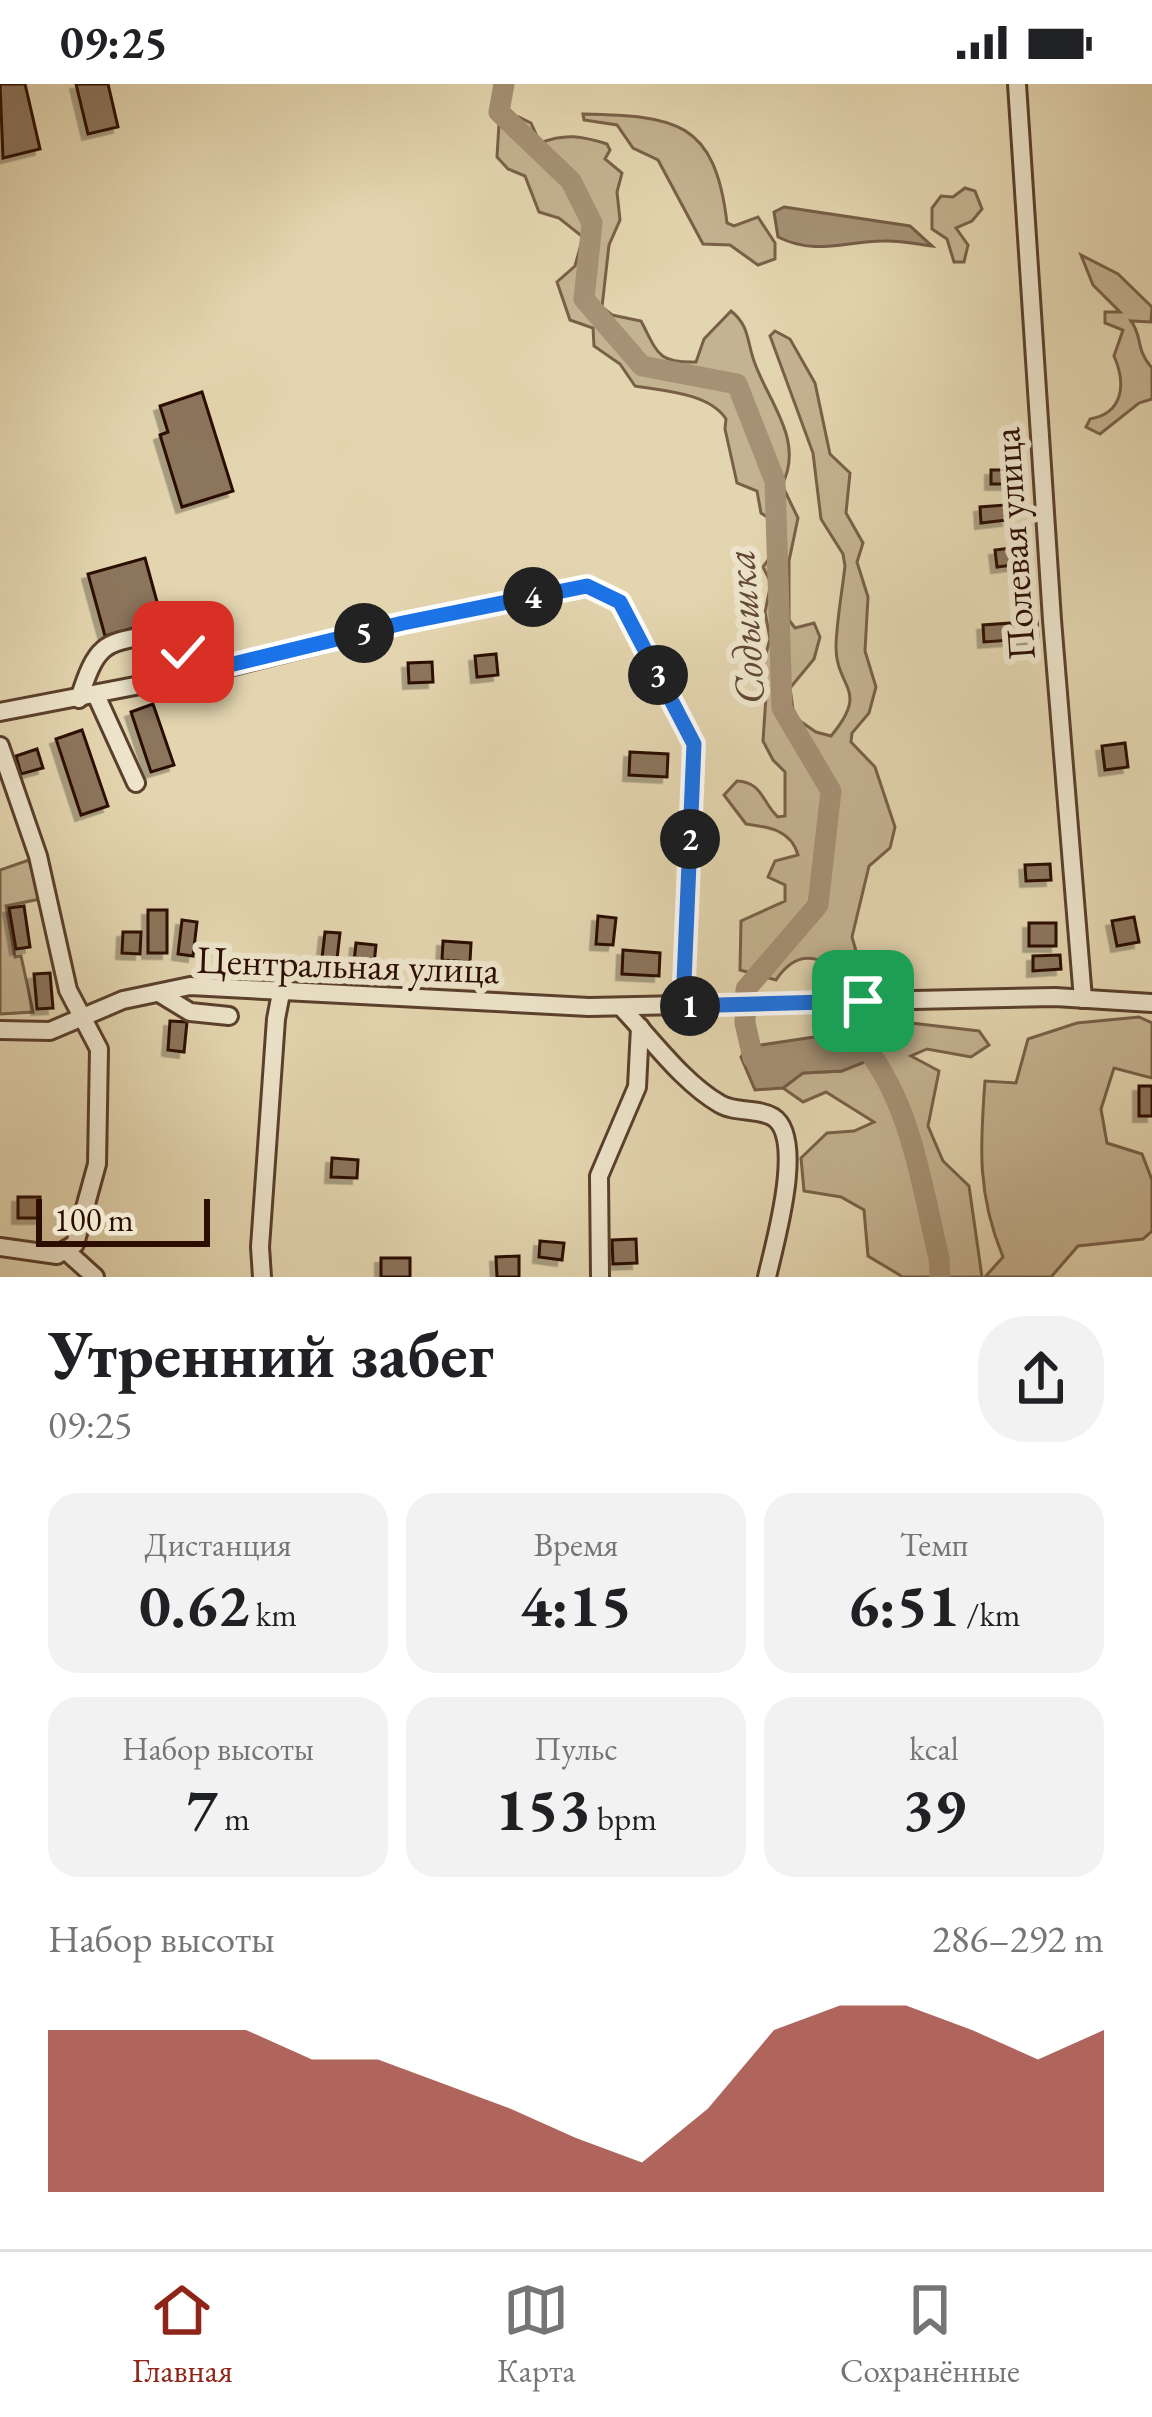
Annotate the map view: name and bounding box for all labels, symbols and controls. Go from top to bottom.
text: 09:25 [60,13,168,71]
street label: Полевая улица [980,426,1047,662]
water label: Содышка [712,548,777,706]
pin: 4 [503,567,563,627]
text: 4 [524,575,542,618]
pin [132,601,234,703]
pin: 5 [334,603,394,663]
text: 5 [355,611,373,654]
icon: check [150,619,216,685]
pin: 3 [628,645,688,705]
text: 3 [649,653,667,696]
pin: 2 [660,809,720,869]
text: 2 [681,817,699,860]
street label: Центральная улица [196,934,501,995]
pin [812,950,914,1052]
icon: arrive [830,968,896,1034]
pin: 1 [660,976,720,1036]
text: 1 [681,984,699,1027]
scale bar [36,1193,210,1246]
text: 100 m [54,1198,134,1241]
text: Утренний забег [48,1311,494,1397]
button: share [978,1316,1104,1442]
text: 09:25 [48,1399,133,1450]
text: Дистанция [144,1523,292,1566]
text: Время [534,1523,618,1566]
text: Темп [900,1523,968,1566]
text: 0.62 [139,1566,249,1644]
text: 4:15 [520,1566,632,1644]
text: 6:51 [847,1566,960,1644]
text: km [249,1593,297,1636]
text: /km [960,1593,1021,1636]
text: Набор высоты [122,1727,314,1770]
text: Пульс [534,1727,618,1770]
text: kcal [909,1727,959,1770]
text: 7 [186,1770,218,1848]
text: 153 [495,1770,590,1848]
text: 39 [902,1770,966,1848]
text: m [218,1797,250,1840]
text: bpm [590,1797,657,1840]
text: Набор высоты [48,1913,275,1964]
text: 286–292 m [932,1913,1104,1964]
tab: Главная [132,2277,233,2392]
tab: Карта [497,2277,576,2392]
tab: Сохранённые [840,2277,1020,2392]

